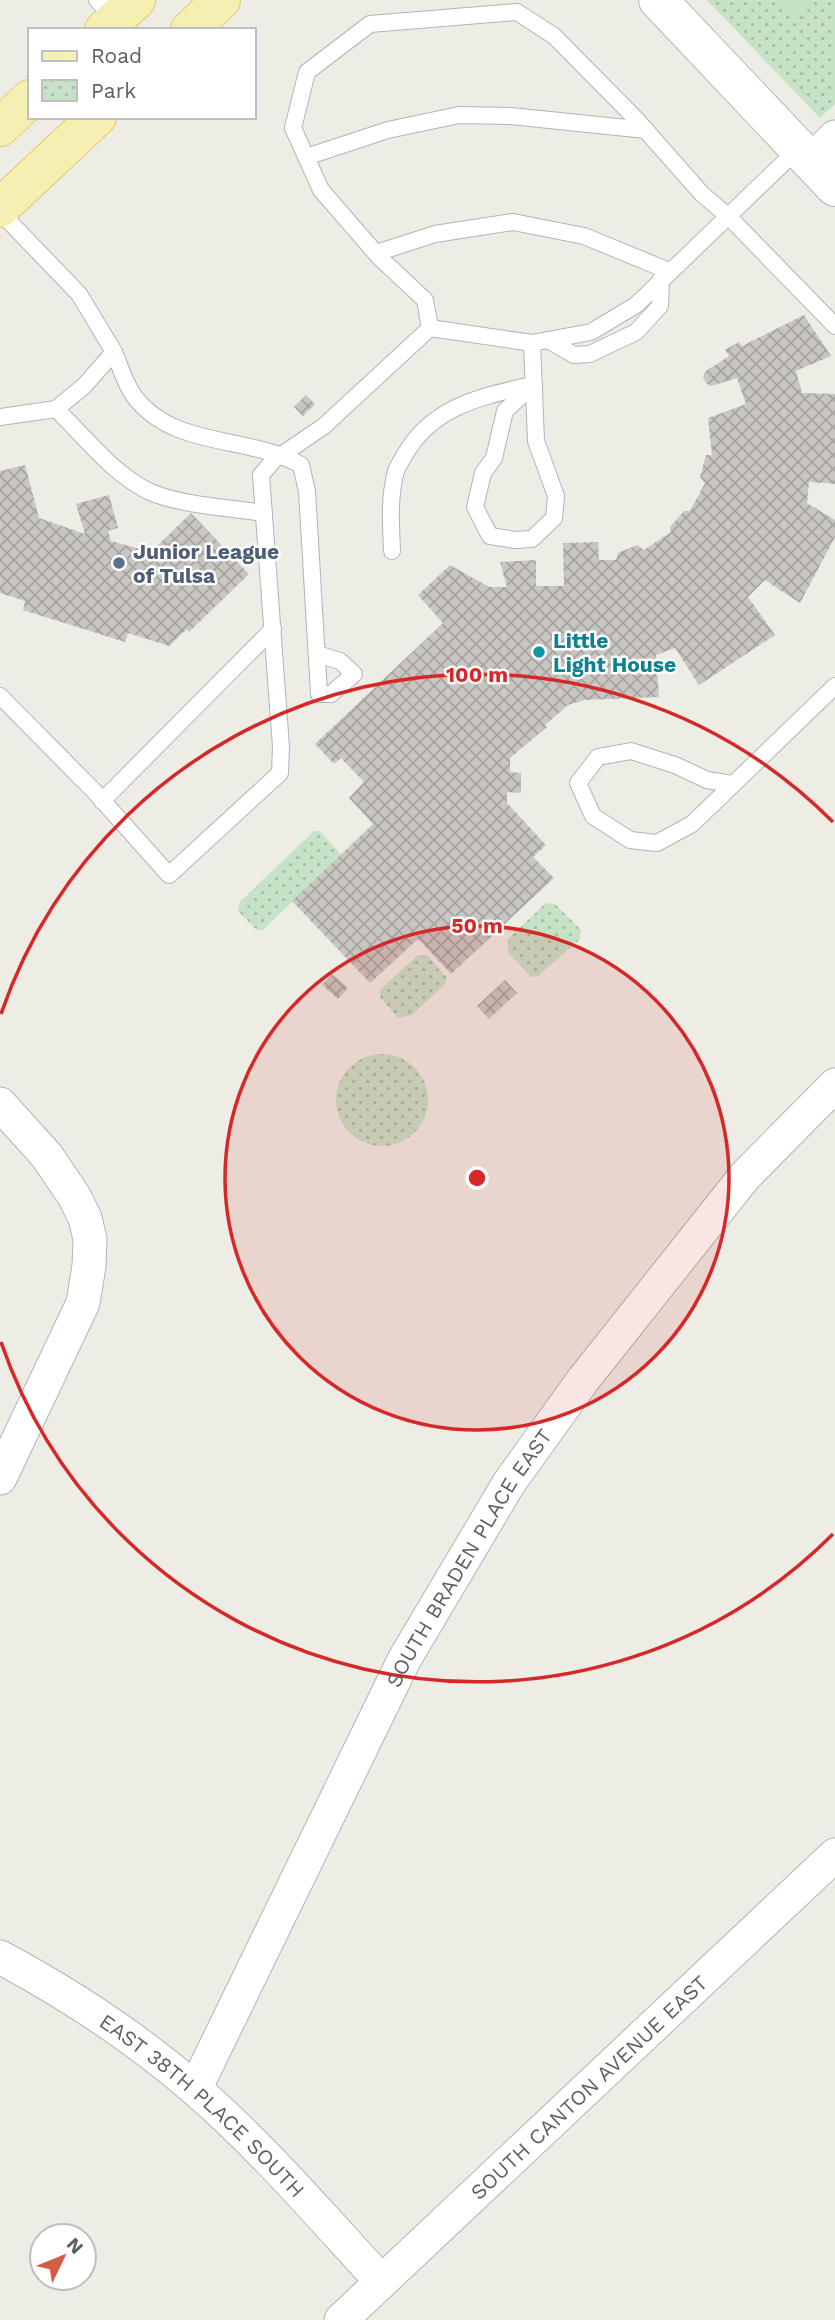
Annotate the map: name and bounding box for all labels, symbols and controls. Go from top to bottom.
legend [28,28,256,119]
text: Road [91,43,142,68]
text: Park [91,78,136,103]
place label: Junior League of Tulsa [133,539,279,588]
marker: Junior League of Tulsa [111,555,127,571]
place label: Little Light House [553,628,676,677]
marker: Little Light House [531,644,547,660]
text: 100 m [446,662,508,687]
text: 50 m [451,913,503,938]
centre of rings [465,1166,489,1190]
street label: SOUTH BRADEN PLACE EAST [380,1423,557,1691]
street label: SOUTH CANTON AVENUE EAST [465,1969,712,2204]
street label: EAST 38TH PLACE SOUTH [95,2008,310,2202]
north arrow [28,2222,98,2292]
text: N [62,2233,88,2259]

